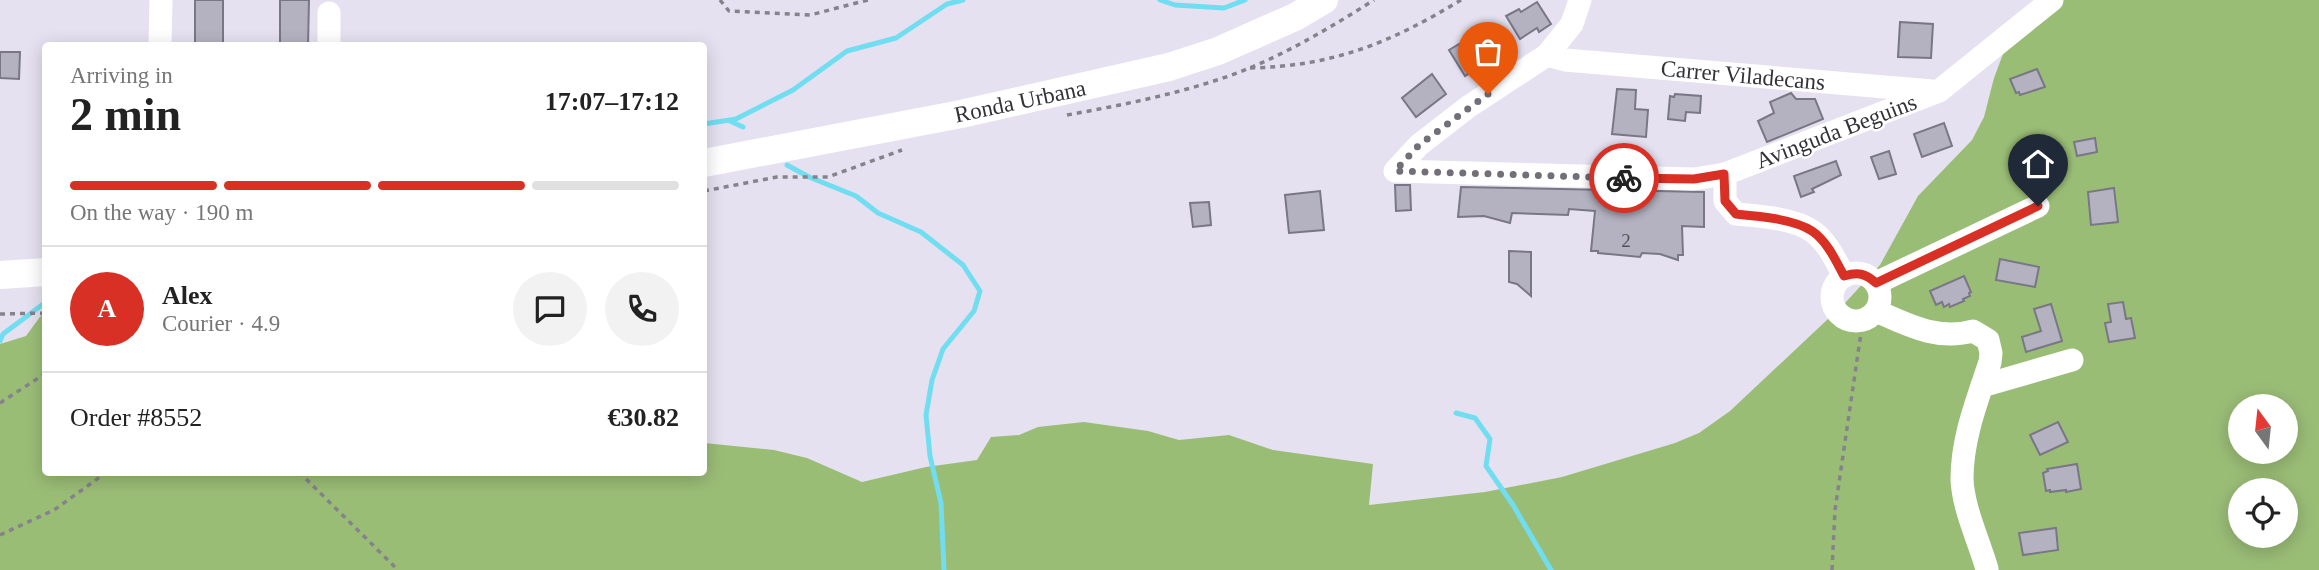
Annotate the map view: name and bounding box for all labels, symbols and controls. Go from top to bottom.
pin [1458,22,1518,94]
icon: bag [1469,33,1507,71]
street label: Carrer Viladecans [1660,56,1826,95]
text: Arriving in [70,63,173,88]
street label: Ronda Urbana [952,75,1088,128]
text: 17:07–17:12 [545,87,679,116]
text: 2 min [70,89,181,140]
street label: Avinguda Beguins [1752,89,1920,174]
pin [2008,134,2068,206]
courier [1589,143,1659,213]
icon: home [2019,145,2057,183]
icon: bike [1605,159,1643,197]
text: On the way · 190 m [70,200,253,225]
house number: 2 [1621,230,1631,251]
button: chat [513,272,587,346]
button: phone [605,272,679,346]
text: Alex [162,281,213,310]
text: A [98,294,116,323]
text: Courier · 4.9 [162,311,280,336]
north arrow [2228,394,2298,464]
map controls [2228,394,2298,548]
text: Order #8552 [70,403,202,432]
text: €30.82 [608,403,679,432]
button: locate [2228,478,2298,548]

